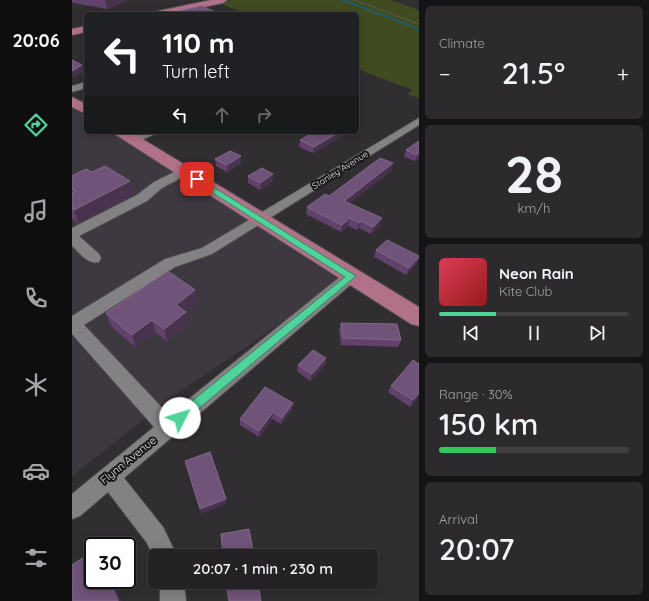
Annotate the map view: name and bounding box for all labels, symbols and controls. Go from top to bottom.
text: 110 m [162,25,235,60]
icon: left [96,28,148,80]
text: 20:06 [12,29,60,52]
text: Climate [439,35,485,51]
text: 21.5° [502,54,565,92]
text: Turn left [162,60,230,83]
text: − [439,60,450,88]
text: + [617,60,629,88]
icon: left [169,104,191,126]
icon: ahead [211,104,233,126]
icon: right [253,104,275,126]
icon: directions [22,111,50,139]
text: 28 [505,141,563,206]
street label: Stanley Avenue [310,148,370,191]
pin [180,162,214,196]
icon: arrive [186,168,208,190]
icon: music [22,197,50,225]
text: km/h [518,200,550,216]
text: Neon Rain [499,264,574,283]
text: Kite Club [499,283,552,299]
icon: phone [22,284,50,312]
icon: previous [460,322,482,344]
icon: pause [523,322,545,344]
icon: next [586,322,608,344]
icon: climate [22,371,50,399]
text: Range · 30% [439,386,513,402]
position arrow [159,397,201,439]
text: 150 km [439,405,538,443]
street label: Flynn Avenue [97,433,159,487]
icon: car [22,457,50,485]
text: Arrival [439,511,478,527]
text: 20:07 [439,530,514,568]
speed limit sign: 30 [84,537,136,589]
icon: filters [22,544,50,572]
text: 20:07 · 1 min · 230 m [193,559,333,578]

